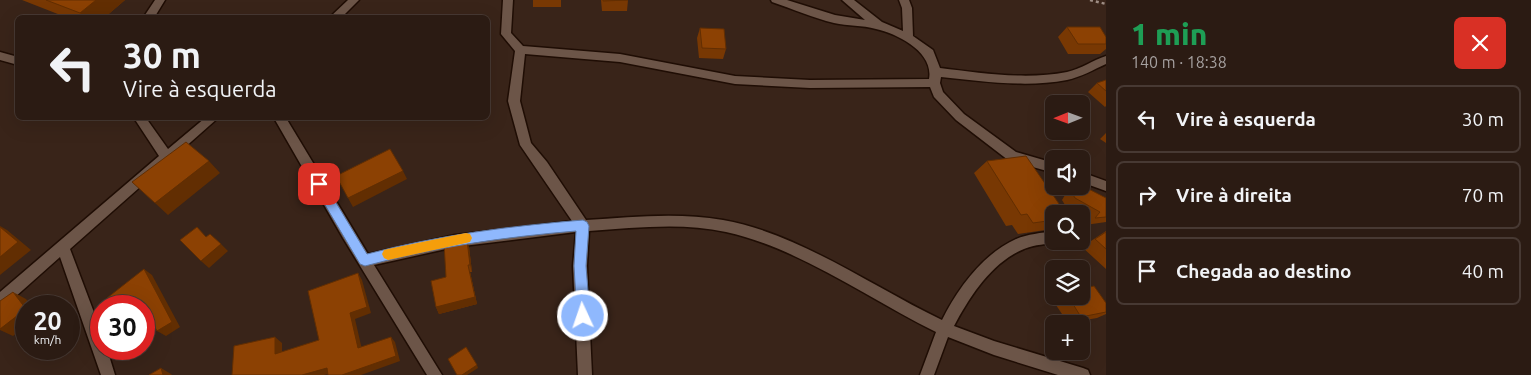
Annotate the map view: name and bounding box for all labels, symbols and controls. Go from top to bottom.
text: 1 min [1131,17,1207,51]
button: close [1454,17,1506,69]
icon: left [40,35,105,100]
text: 30 m [123,35,201,75]
text: 140 m · 18:38 [1131,53,1227,71]
text: Vire à esquerda [123,76,277,101]
north arrow [1045,95,1090,140]
map controls [1045,95,1090,360]
icon: left [1133,105,1161,133]
text: Vire à esquerda [1176,108,1316,130]
text: 30 m [1462,108,1504,130]
button: sound [1045,150,1090,195]
pin [298,163,340,205]
icon: arrive [305,170,333,198]
icon: right [1133,181,1161,209]
text: Vire à direita [1176,184,1292,206]
text: 70 m [1462,184,1504,206]
button: search [1045,205,1090,250]
icon: arrive [1133,257,1161,285]
button: layers [1045,260,1090,305]
text: Chegada ao destino [1176,260,1352,282]
text: 40 m [1462,260,1504,282]
position arrow [556,289,608,341]
speed limit sign: 30 [90,295,155,360]
text: 20 [33,307,62,335]
button: + [1045,315,1090,360]
text: km/h [34,333,61,346]

